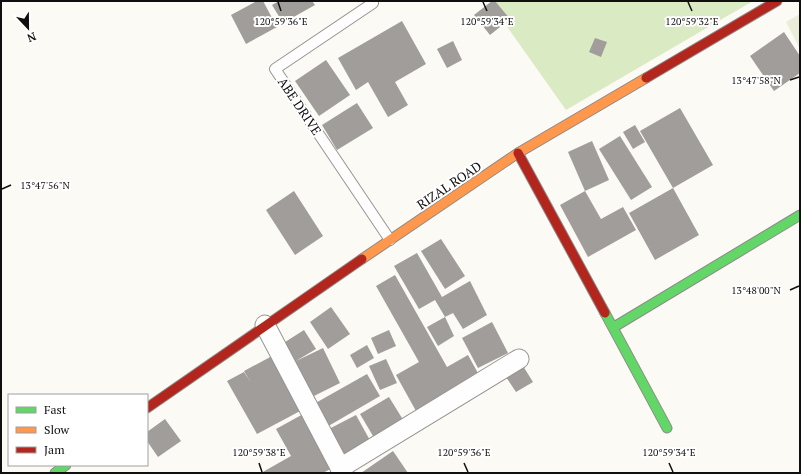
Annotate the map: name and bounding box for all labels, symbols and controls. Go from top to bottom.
north arrow [8,8,48,48]
text: 120°59'36"E [254,15,308,28]
text: 120°59'34"E [460,15,514,28]
text: 120°59'32"E [665,15,719,28]
text: N [25,29,38,46]
street label: ABE DRIVE [274,74,326,138]
text: 13°47'58"N [731,74,781,87]
street label: RIZAL ROAD [413,157,485,213]
text: 13°47'56"N [20,179,70,192]
text: 13°48'00"N [731,284,781,297]
legend [8,394,148,466]
text: Fast [44,402,67,417]
text: Slow [44,422,70,437]
text: Jam [44,442,65,457]
text: 120°59'38"E [232,446,286,459]
text: 120°59'36"E [437,446,491,459]
text: 120°59'34"E [642,446,696,459]

